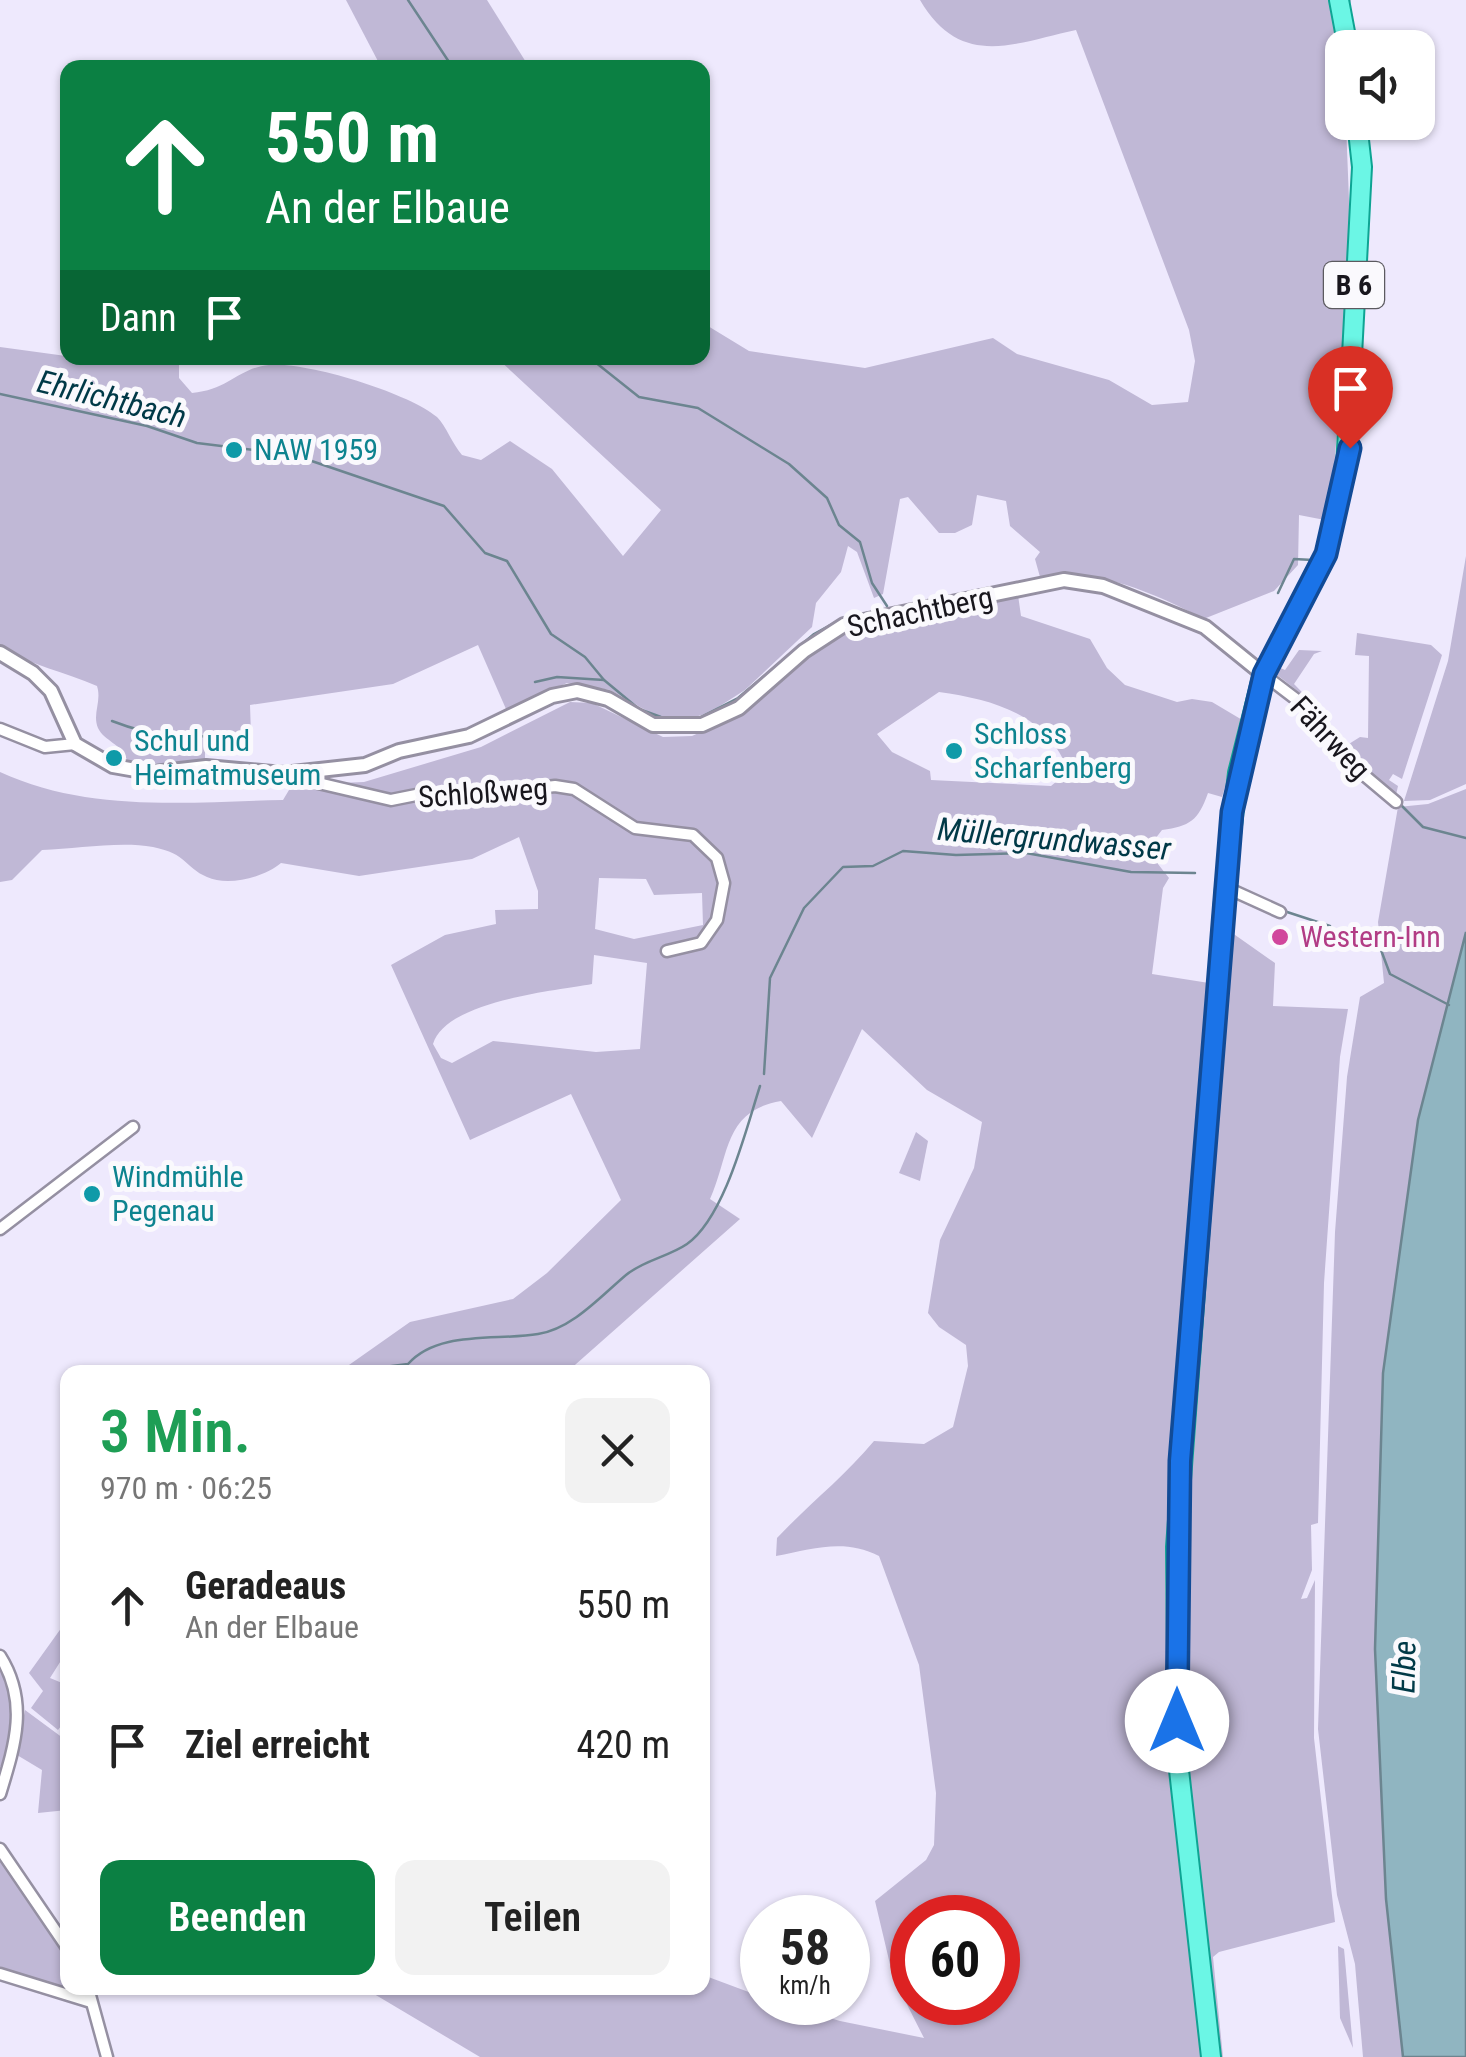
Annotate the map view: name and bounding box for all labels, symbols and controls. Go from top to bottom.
map controls [1325,30,1435,140]
button: sound [1325,30,1435,140]
text: 550 m [265,97,439,179]
icon: ahead [100,100,230,230]
text: An der Elbaue [265,181,510,234]
road number: B 6 [1324,262,1384,308]
icon: arrive [197,290,252,345]
text: Dann [100,296,177,340]
pin [1308,346,1393,449]
icon: arrive [1323,361,1378,416]
water label: Ehrlichtbach [34,362,190,436]
place label: NAW 1959 [254,432,378,467]
marker: NAW 1959 [223,439,245,461]
street label: Schachtberg [844,579,996,644]
street label: Fährweg [1283,689,1377,786]
place label: Schloss Scharfenberg [974,716,1132,785]
place label: Schul und Heimatmuseum [134,723,321,792]
marker: Schloss Scharfenberg [943,740,965,762]
marker: Schul und Heimatmuseum [103,747,125,769]
street label: Schloßweg [417,771,549,814]
water label: Müllergrundwasser [936,810,1174,868]
place label: Western-Inn [1300,919,1441,954]
marker: Western-Inn [1269,926,1291,948]
place label: Windmühle Pegenau [112,1159,244,1228]
marker: Windmühle Pegenau [81,1183,103,1205]
text: 3 Min. [100,1396,251,1467]
button: close [565,1398,670,1503]
text: 970 m · 06:25 [100,1469,272,1507]
text: Geradeaus [185,1564,346,1608]
icon: ahead [100,1578,155,1633]
text: 550 m [576,1583,670,1627]
text: An der Elbaue [185,1608,359,1646]
water label: Elbe [1385,1640,1423,1694]
position arrow [1125,1669,1229,1773]
icon: arrive [100,1718,155,1773]
text: Ziel erreicht [185,1723,370,1767]
text: 420 m [576,1723,670,1767]
button: Beenden [100,1860,375,1975]
button: Teilen [395,1860,670,1975]
speed limit sign: 60 [890,1895,1020,2025]
text: 58 [780,1919,830,1977]
text: km/h [779,1971,831,2000]

